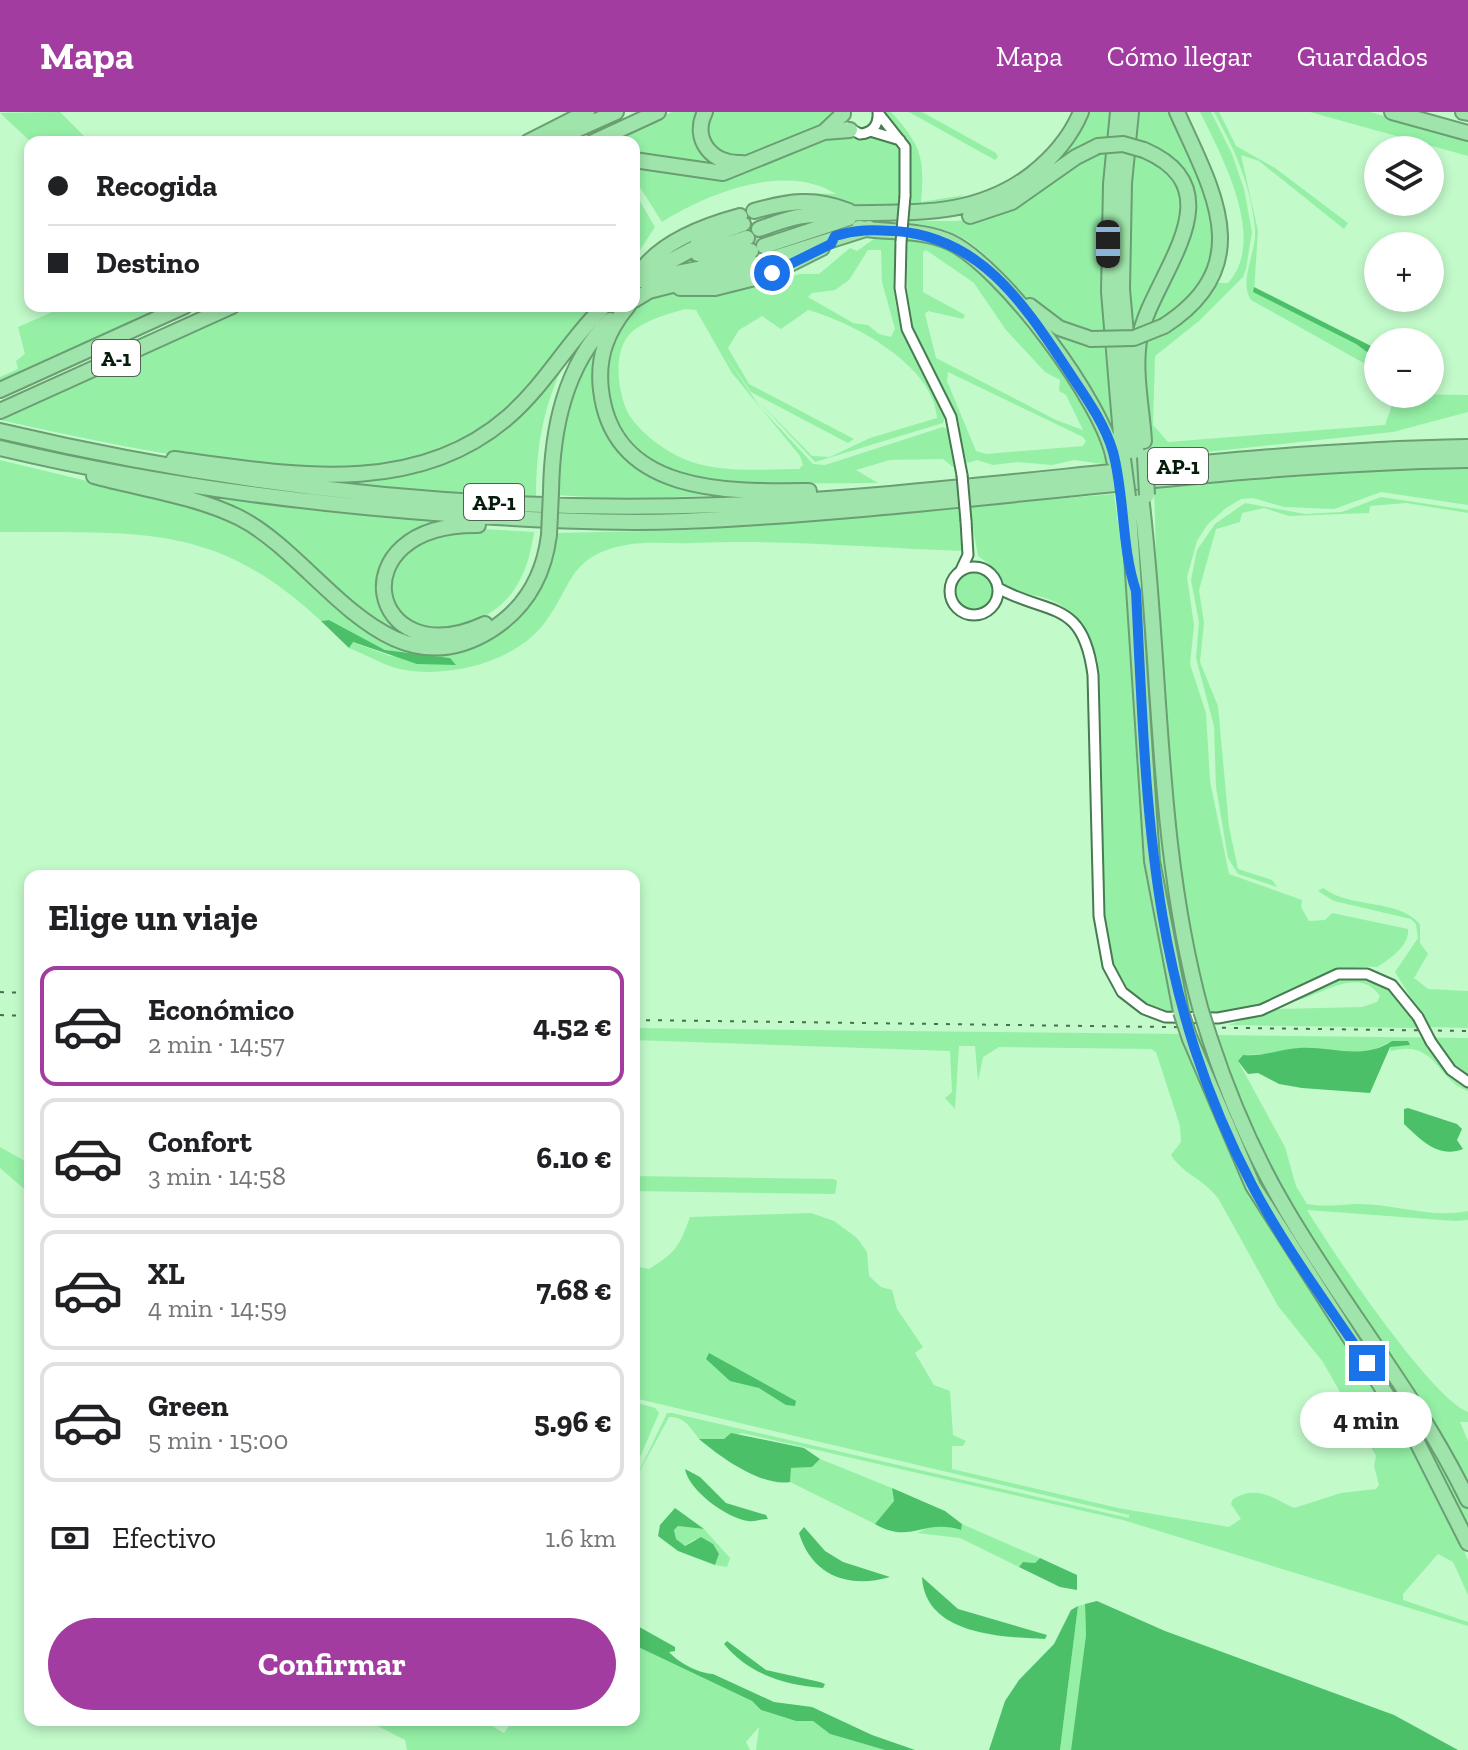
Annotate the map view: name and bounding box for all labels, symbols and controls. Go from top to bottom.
text: Mapa [40,33,134,79]
text: Mapa [996,40,1063,73]
text: Cómo llegar [1107,40,1253,73]
text: Guardados [1297,40,1428,73]
map controls [1364,136,1444,408]
button: layers [1364,136,1444,216]
text: Recogida [96,168,218,204]
car [1096,220,1120,268]
button: + [1364,232,1444,312]
text: Destino [96,245,200,281]
route start [754,255,790,291]
button: − [1364,328,1444,408]
road number: A-1 [92,340,140,376]
road number: AP-1 [1148,448,1208,484]
road number: AP-1 [464,484,524,520]
text: Elige un viaje [48,896,258,939]
icon: car [52,990,124,1062]
text: Económico [148,992,294,1028]
text: 4.52 € [533,1008,612,1044]
text: 2 min · 14:57 [148,1028,285,1060]
icon: car [52,1122,124,1194]
text: Confort [148,1124,252,1160]
text: 6.10 € [536,1140,612,1176]
text: 3 min · 14:58 [148,1160,286,1192]
icon: car [52,1254,124,1326]
text: XL [148,1256,185,1292]
text: 7.68 € [536,1272,612,1308]
text: 4 min · 14:59 [148,1292,287,1324]
route end [1349,1345,1385,1381]
icon: car [52,1386,124,1458]
text: Green [148,1388,228,1424]
callout: 4 min [1301,1391,1433,1447]
text: 5.96 € [534,1404,612,1440]
text: 4 min [1333,1404,1399,1436]
text: 5 min · 15:00 [148,1424,288,1456]
icon: cash [48,1516,92,1560]
text: Efectivo [112,1520,216,1556]
text: 1.6 km [545,1522,616,1554]
button: Confirmar [48,1618,616,1710]

